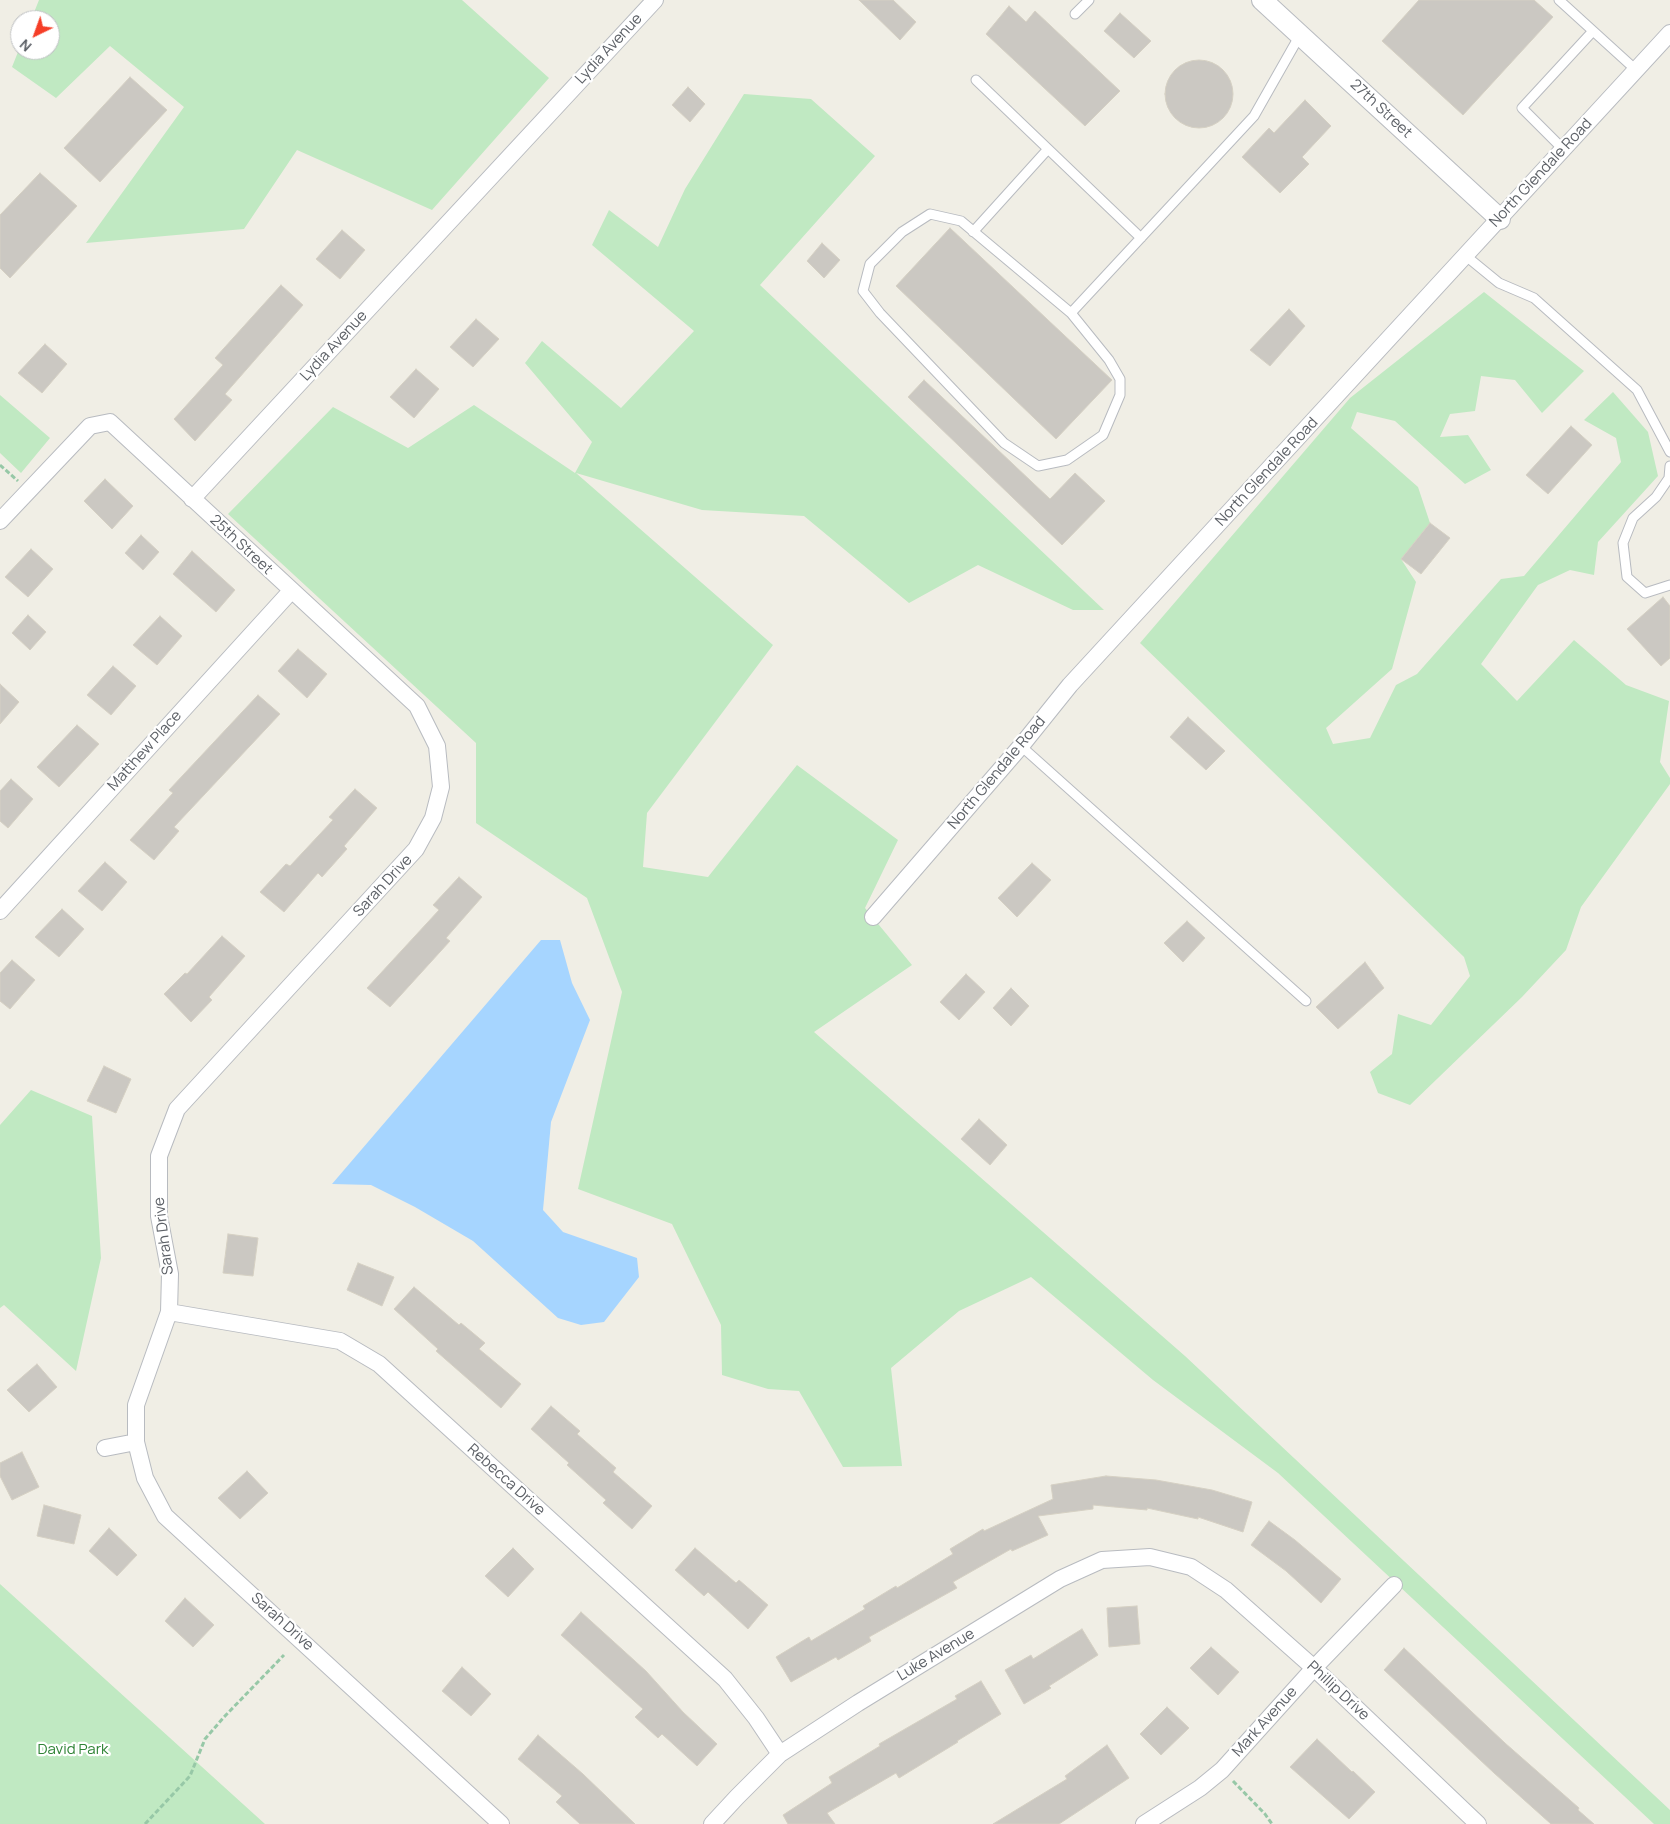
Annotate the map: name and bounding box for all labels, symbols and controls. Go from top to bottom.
north arrow [10,10,60,60]
street label: Lydia Avenue [572,10,646,88]
text: N [15,35,35,56]
street label: 27th Street [1346,76,1416,142]
street label: North Glendale Road [1486,115,1596,231]
street label: Lydia Avenue [297,307,371,385]
street label: North Glendale Road [1212,414,1322,530]
street label: 25th Street [206,511,276,579]
street label: Matthew Place [104,707,186,795]
street label: North Glendale Road [944,713,1050,833]
street label: Sarah Drive [350,851,416,921]
street label: Sarah Drive [150,1196,178,1276]
street label: Rebecca Drive [463,1440,549,1520]
street label: Sarah Drive [247,1589,317,1655]
street label: Luke Avenue [894,1625,978,1685]
street label: Phillip Drive [1303,1658,1373,1724]
street label: Mark Avenue [1229,1683,1301,1761]
park label: David Park [37,1741,109,1759]

